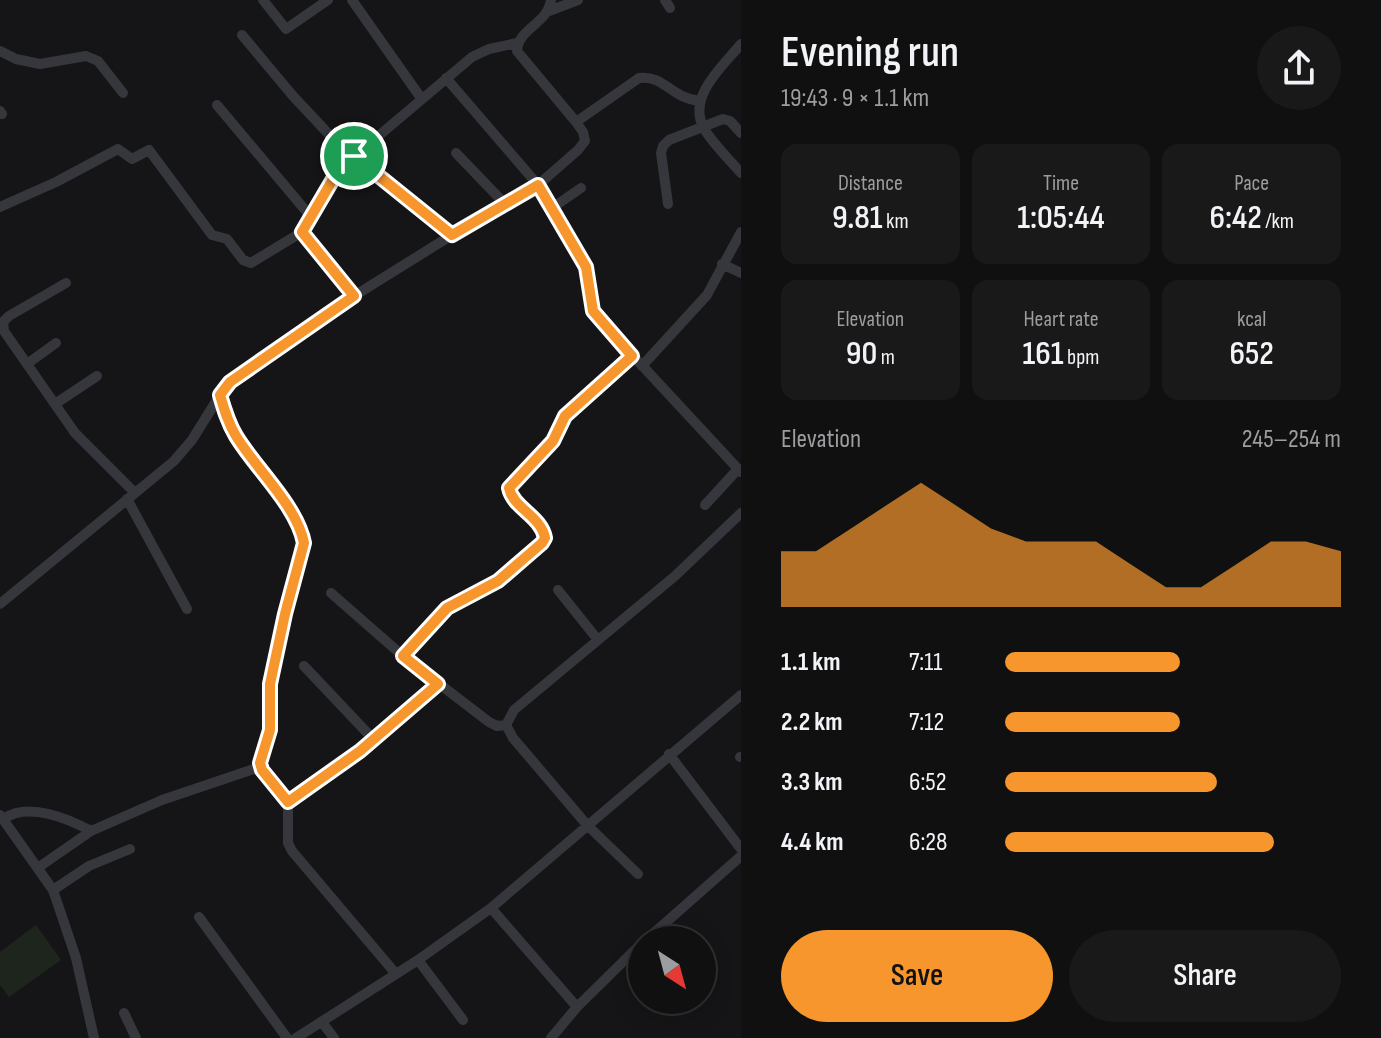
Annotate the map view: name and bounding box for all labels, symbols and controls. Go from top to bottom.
text: Evening run [781,26,959,79]
button: share [1257,26,1341,110]
text: 19:43 · 9 × 1.1 km [781,83,929,114]
pin [320,122,388,190]
icon: arrive [332,134,376,178]
text: Distance [838,170,903,197]
text: Time [1043,170,1079,197]
text: Pace [1234,170,1269,197]
text: 9.81 [832,197,883,238]
text: 1:05:44 [1017,197,1105,238]
text: 6:42 [1209,197,1262,238]
text: km [883,208,909,235]
text: /km [1262,208,1294,235]
text: Elevation [836,306,904,333]
text: Heart rate [1023,306,1099,333]
text: kcal [1237,306,1266,333]
text: 90 [846,333,877,374]
text: 161 [1023,333,1064,374]
text: 652 [1229,333,1274,374]
text: m [877,344,895,371]
text: bpm [1064,344,1099,371]
text: Elevation [781,424,861,455]
text: 245–254 m [1242,424,1341,455]
text: 1.1 km [781,647,840,678]
text: 7:11 [909,647,942,678]
text: 2.2 km [781,707,843,738]
text: 7:12 [909,707,944,738]
text: 3.3 km [781,767,843,798]
text: 6:52 [909,767,946,798]
text: 4.4 km [781,827,844,858]
text: 6:28 [909,827,947,858]
north arrow [628,926,716,1014]
map controls [628,926,716,1014]
button: Save [781,930,1053,1022]
button: Share [1069,930,1341,1022]

